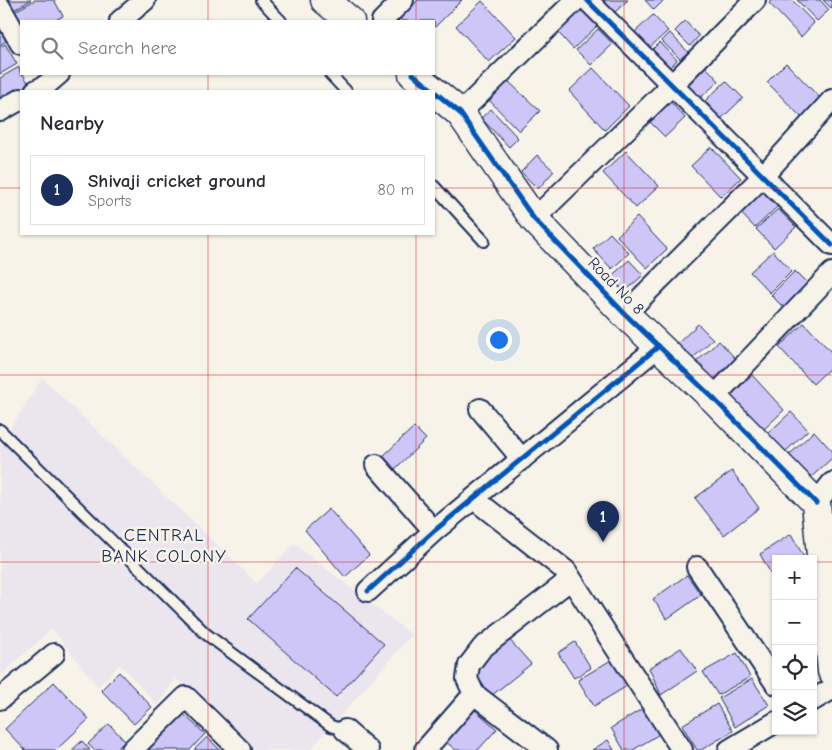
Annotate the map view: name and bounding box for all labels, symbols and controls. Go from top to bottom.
search box [20,20,435,75]
icon: search [38,34,66,62]
text: Search here [78,37,177,59]
text: Nearby [40,111,104,135]
text: Shivaji cricket ground [88,170,266,192]
text: 1 [54,181,60,199]
text: 80 m [377,181,414,199]
text: Sports [88,192,131,210]
street label: Road No 8 [584,254,648,318]
your location [486,327,512,353]
pin: 1 [587,501,619,542]
district label: CENTRAL BANK COLONY [101,525,227,567]
map controls [772,555,817,735]
button: + [772,555,817,600]
button: − [772,600,817,645]
button: locate [772,645,817,690]
button: layers [772,690,817,735]

